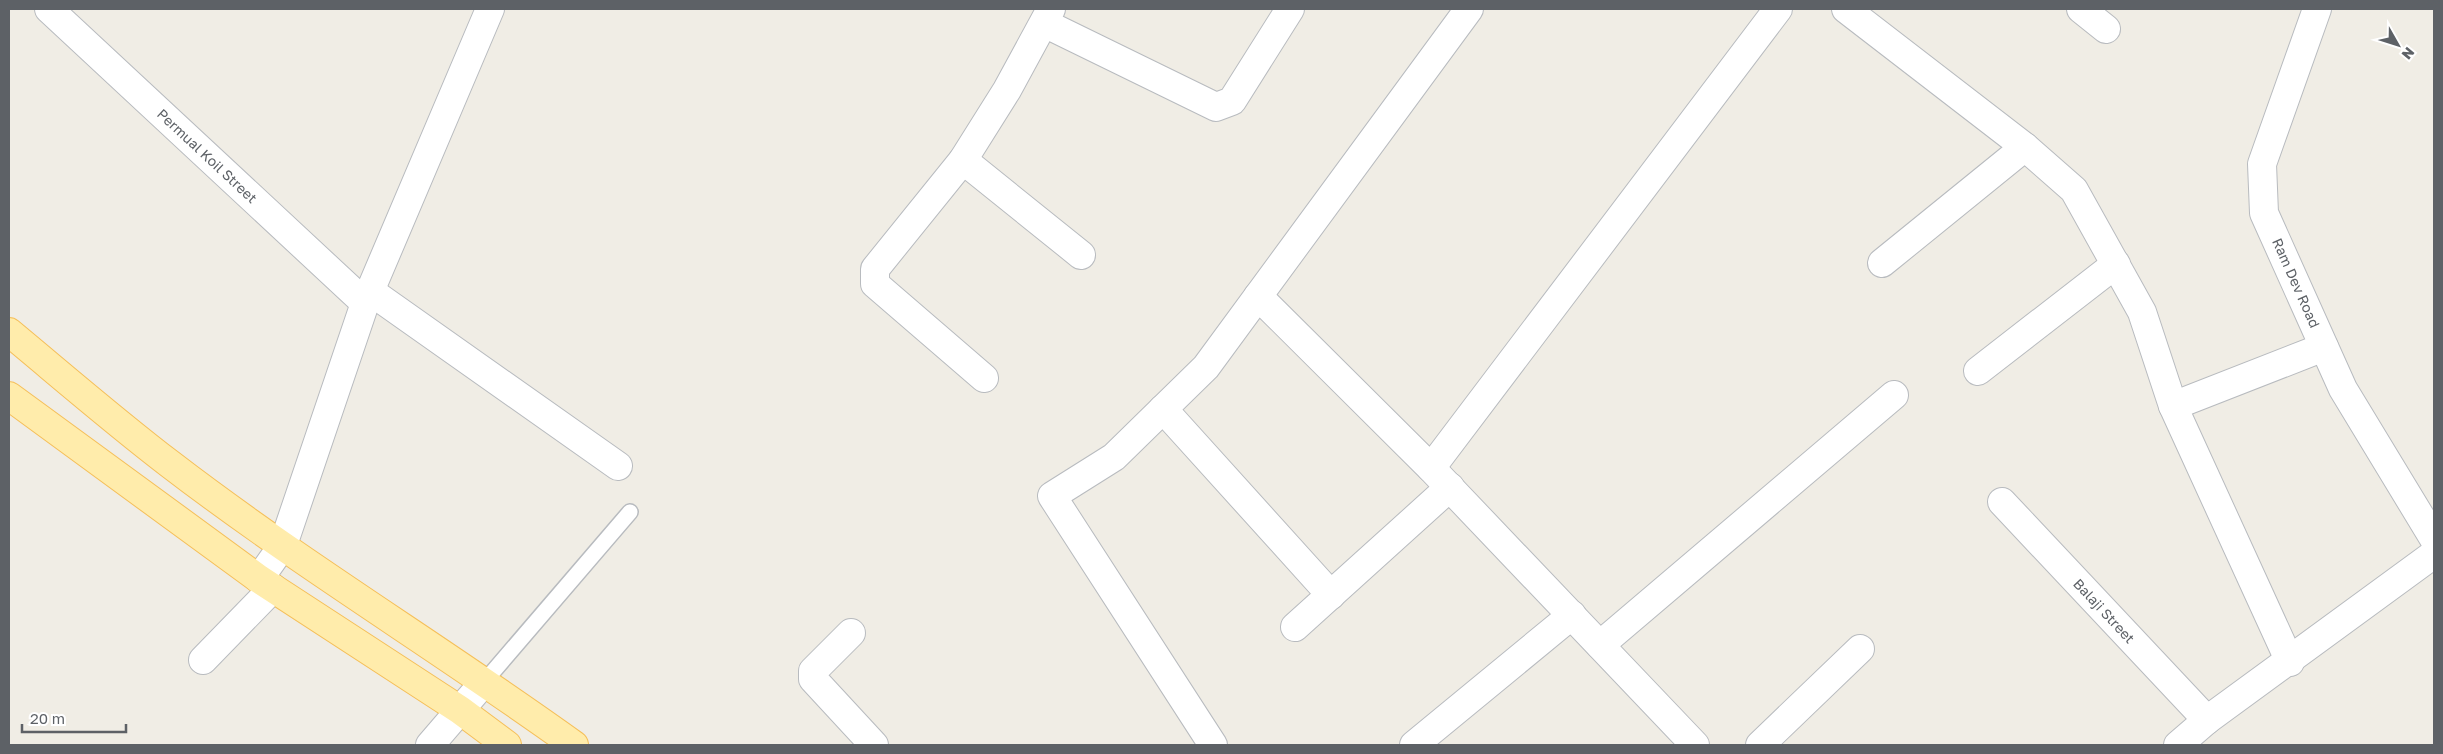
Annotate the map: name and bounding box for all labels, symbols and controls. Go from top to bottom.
north arrow [2373,20,2423,70]
text: N [2399,44,2418,63]
street label: Permual Koil Street [154,105,261,206]
street label: Ram Dev Road [2269,235,2324,330]
street label: Balaji Street [2070,575,2139,646]
scale bar [22,702,126,734]
text: 20 m [30,709,65,727]

